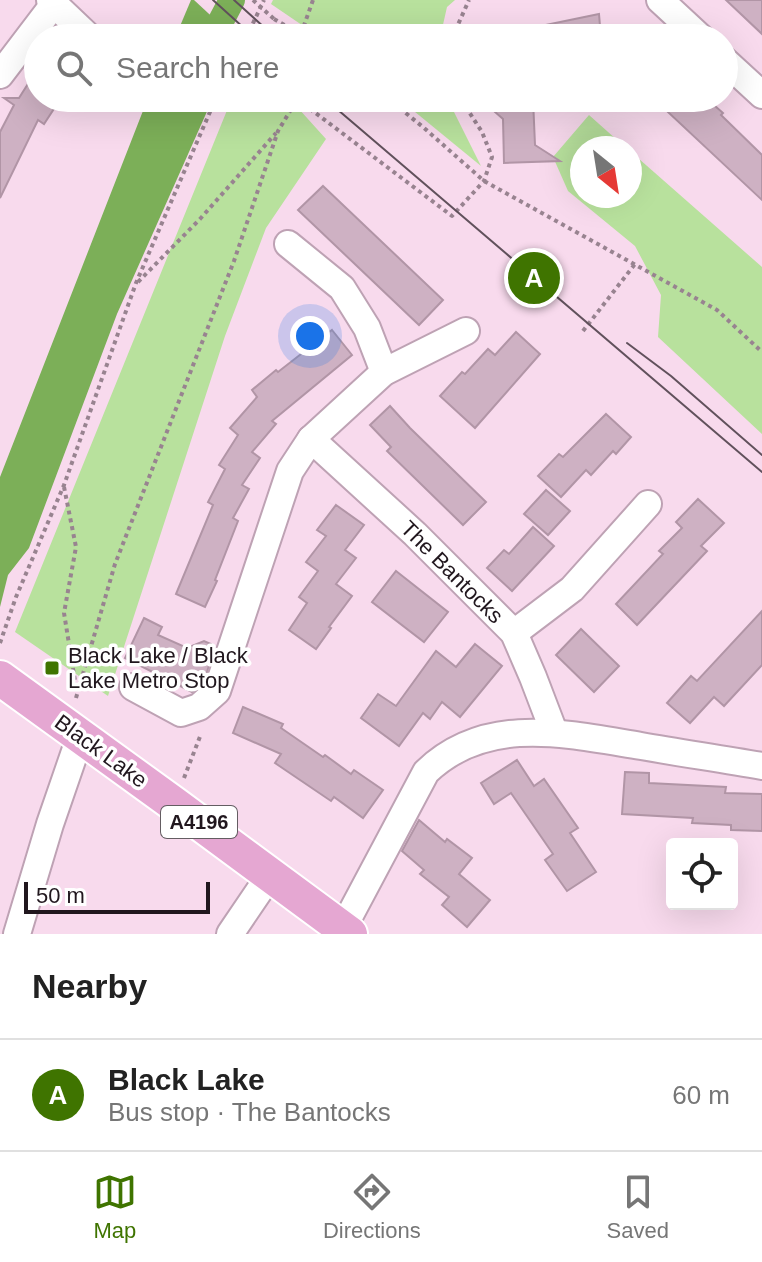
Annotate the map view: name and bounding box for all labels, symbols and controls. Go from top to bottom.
search box [24,24,738,112]
icon: search [52,46,96,90]
text: Search here [116,51,279,84]
north arrow [570,136,642,208]
pin: A [508,248,560,308]
your location [290,316,330,356]
street label: The Bantocks [396,516,508,628]
place label: Black Lake / Black Lake Metro Stop [68,643,249,693]
marker: Black Lake / Black Lake Metro Stop [43,659,61,677]
street label: Black Lake [50,709,152,793]
road number: A4196 [161,806,237,838]
map controls [666,838,738,910]
button: locate [666,838,738,910]
scale bar [24,878,210,914]
text: 50 m [36,883,85,908]
text: Nearby [32,967,147,1005]
text: Black Lake [108,1063,265,1096]
text: A [49,1080,67,1110]
text: 60 m [672,1080,730,1110]
text: Bus stop · The Bantocks [108,1097,391,1127]
tab: Map [93,1170,137,1244]
tab: Directions [323,1170,421,1244]
tab: Saved [607,1170,669,1244]

